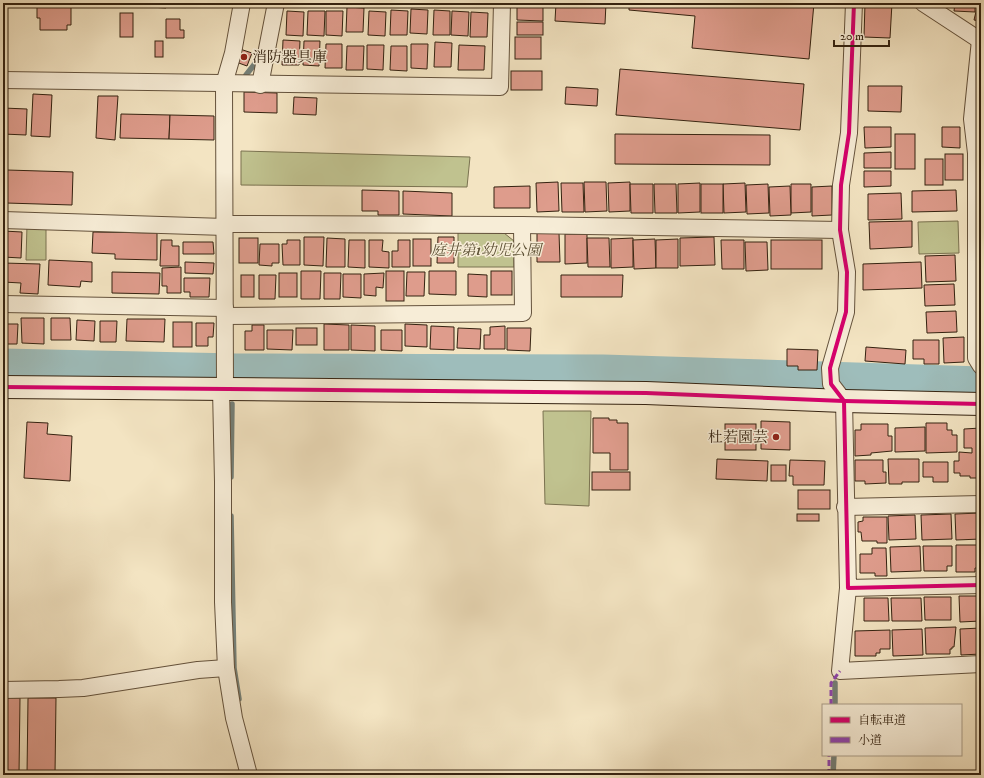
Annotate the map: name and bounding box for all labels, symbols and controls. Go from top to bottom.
scale bar [834,22,889,48]
text: 20 m [840,29,864,44]
place label: 消防器具庫 [252,48,327,67]
marker: 消防器具庫 [239,52,249,62]
park label: 庭井第1幼児公園 [431,241,544,260]
place label: 杜若園芸 [708,428,768,447]
marker: 杜若園芸 [771,432,781,442]
legend [822,704,962,756]
text: 自転車道 [858,713,906,728]
text: 小道 [858,733,882,748]

